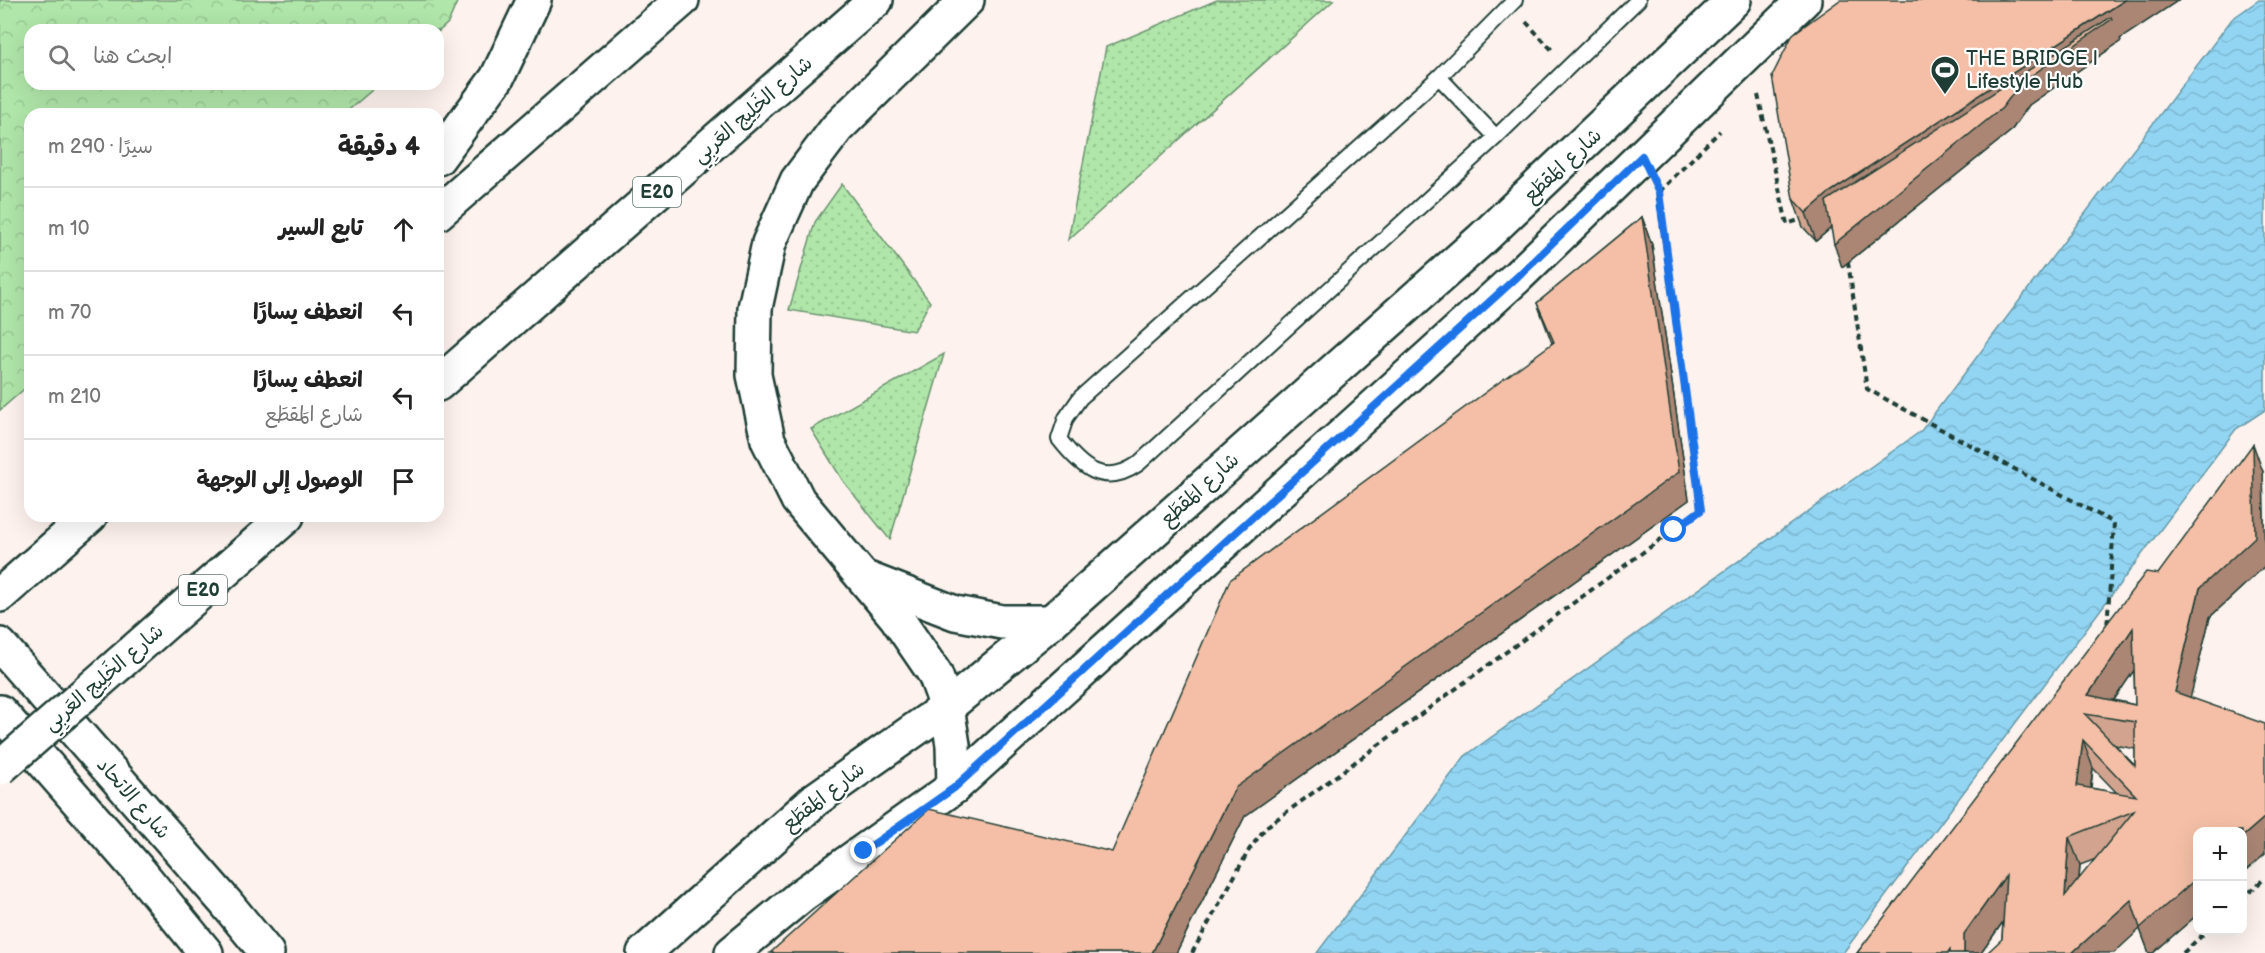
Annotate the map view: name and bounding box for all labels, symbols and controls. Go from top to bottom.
search box [24,24,444,90]
icon: search [45,41,78,74]
text: ابحث هنا [93,43,173,70]
place label: THE BRIDGE | Lifestyle Hub [1966,47,2097,94]
street label: شارع الخَلِيج العَربِي [687,50,821,172]
sports icon: THE BRIDGE | Lifestyle Hub [1929,54,1961,96]
street label: شارع المَقطَع [1519,123,1608,209]
text: 4 دقيقة [338,132,420,163]
text: سيرًا · 290 m [48,135,153,159]
road number: E20 [633,177,681,207]
icon: ahead [387,213,420,246]
text: تابع السير [279,215,363,242]
text: 10 m [48,217,89,241]
icon: left [387,297,420,330]
text: انعطف يسارًا [253,299,363,326]
text: 70 m [48,301,92,325]
text: انعطف يسارًا [253,367,363,394]
icon: left [387,381,420,414]
text: 210 m [48,385,101,409]
text: شارع المَقطَع [265,403,363,427]
street label: شارع المَقطَع [1155,448,1246,533]
icon: arrive [387,465,420,498]
text: الوصول إلى الوجهة [196,467,363,494]
route start [1660,516,1686,542]
road number: E20 [179,575,227,605]
street label: شارع الخَلِيج العَربِي [38,618,172,740]
street label: شارع الاتحاد [91,753,175,845]
street label: شارع المَقطَع [778,757,871,838]
map controls [2193,827,2247,935]
button: + [2193,827,2247,881]
route end [850,837,876,863]
button: − [2193,881,2247,935]

